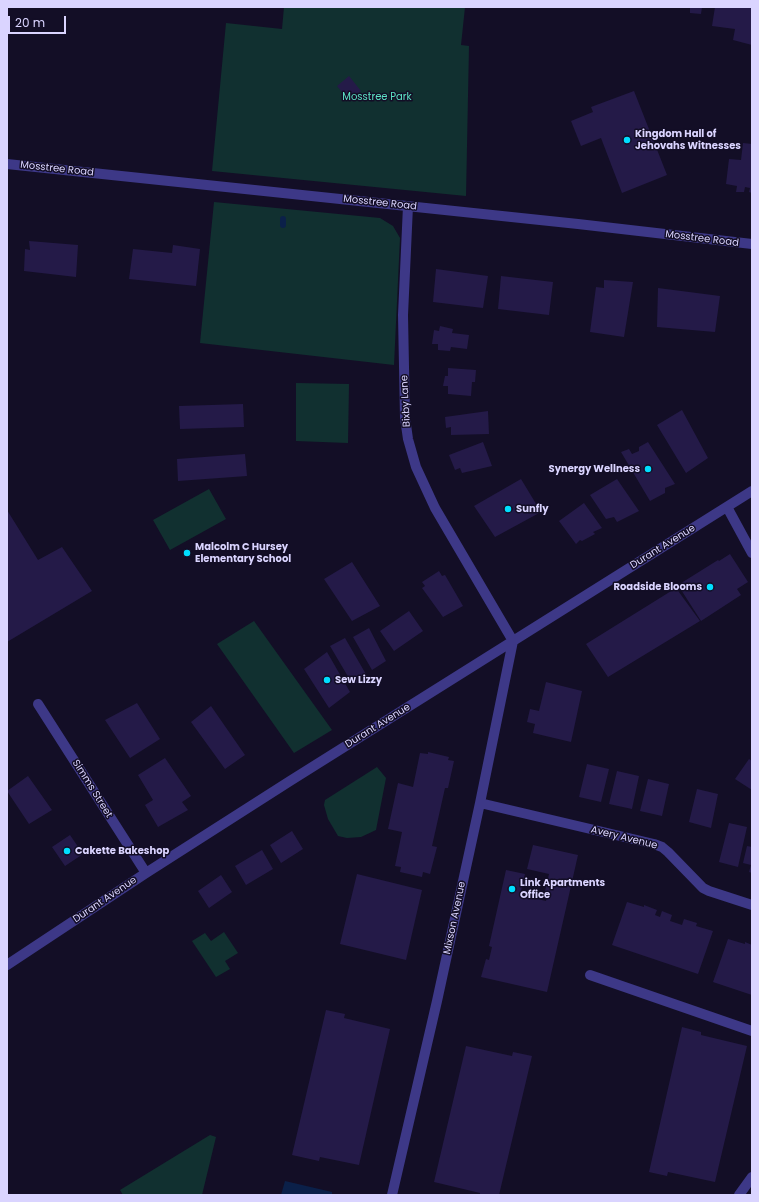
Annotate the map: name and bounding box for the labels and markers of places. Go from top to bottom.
place label: Kingdom Hall of Jehovahs Witnesses [635,128,741,152]
marker: Kingdom Hall of Jehovahs Witnesses [622,135,632,145]
place label: Synergy Wellness [548,463,640,475]
marker: Synergy Wellness [643,464,653,474]
place label: Sunfly [516,503,548,515]
marker: Sunfly [503,504,513,514]
place label: Malcolm C Hursey Elementary School [195,541,291,564]
marker: Malcolm C Hursey Elementary School [182,548,192,558]
place label: Roadside Blooms [613,581,702,593]
marker: Roadside Blooms [705,582,715,592]
place label: Sew Lizzy [335,674,382,686]
marker: Sew Lizzy [322,675,332,685]
place label: Cakette Bakeshop [75,845,169,857]
marker: Cakette Bakeshop [62,846,72,856]
place label: Link Apartments Office [520,877,605,900]
marker: Link Apartments Office [507,884,517,894]

